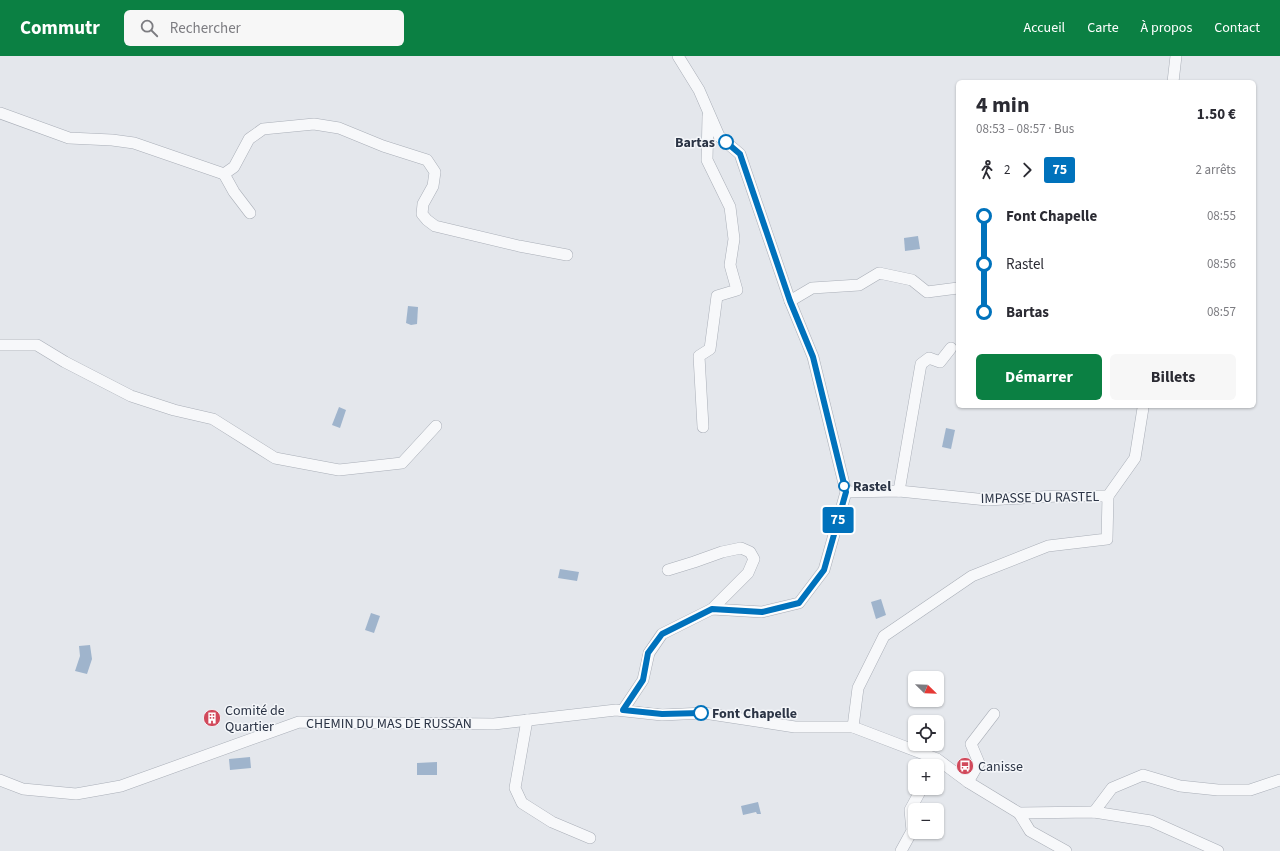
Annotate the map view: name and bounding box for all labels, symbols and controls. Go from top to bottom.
search box [124,10,404,46]
text: Commutr [20,15,100,42]
icon: search [138,17,160,39]
text: Rechercher [170,18,241,39]
text: Accueil [1024,18,1065,38]
text: Carte [1087,18,1119,38]
text: À propos [1141,18,1192,38]
text: Contact [1214,18,1260,38]
text: 4 min [976,89,1030,121]
text: 1.50 € [1197,104,1236,125]
text: 08:53 – 08:57 · Bus [976,120,1074,138]
place label: Bartas [675,133,715,153]
marker: Bartas [718,134,734,150]
icon: walk [976,159,998,181]
icon: forward [1016,159,1038,181]
text: 75 [1052,160,1067,180]
text: 2 [1004,161,1010,179]
text: 2 arrêts [1195,161,1236,179]
text: Font Chapelle [1006,206,1097,227]
text: 08:55 [1207,207,1236,225]
text: Rastel [1006,254,1044,275]
text: 08:56 [1207,255,1236,273]
text: Bartas [1006,302,1049,323]
text: 08:57 [1207,303,1236,321]
button: Démarrer [976,354,1102,400]
button: Billets [1110,354,1236,400]
place label: Rastel [853,477,891,497]
marker: Rastel [838,480,850,492]
street label: IMPASSE DU RASTEL [981,487,1100,509]
line badge: 75 [820,507,856,533]
text: 75 [831,510,845,530]
north arrow [908,671,944,707]
map controls [908,671,944,839]
place label: Comité de Quartier [225,701,285,737]
place label: Font Chapelle [712,704,797,724]
marker: Font Chapelle [693,705,709,721]
building icon: Comité de Quartier [202,708,222,728]
street label: CHEMIN DU MAS DE RUSSAN [306,714,472,734]
button: locate [908,715,944,751]
bus stop icon: Canisse [955,756,975,776]
place label: Canisse [978,757,1023,777]
button: + [908,759,944,795]
button: − [908,803,944,839]

